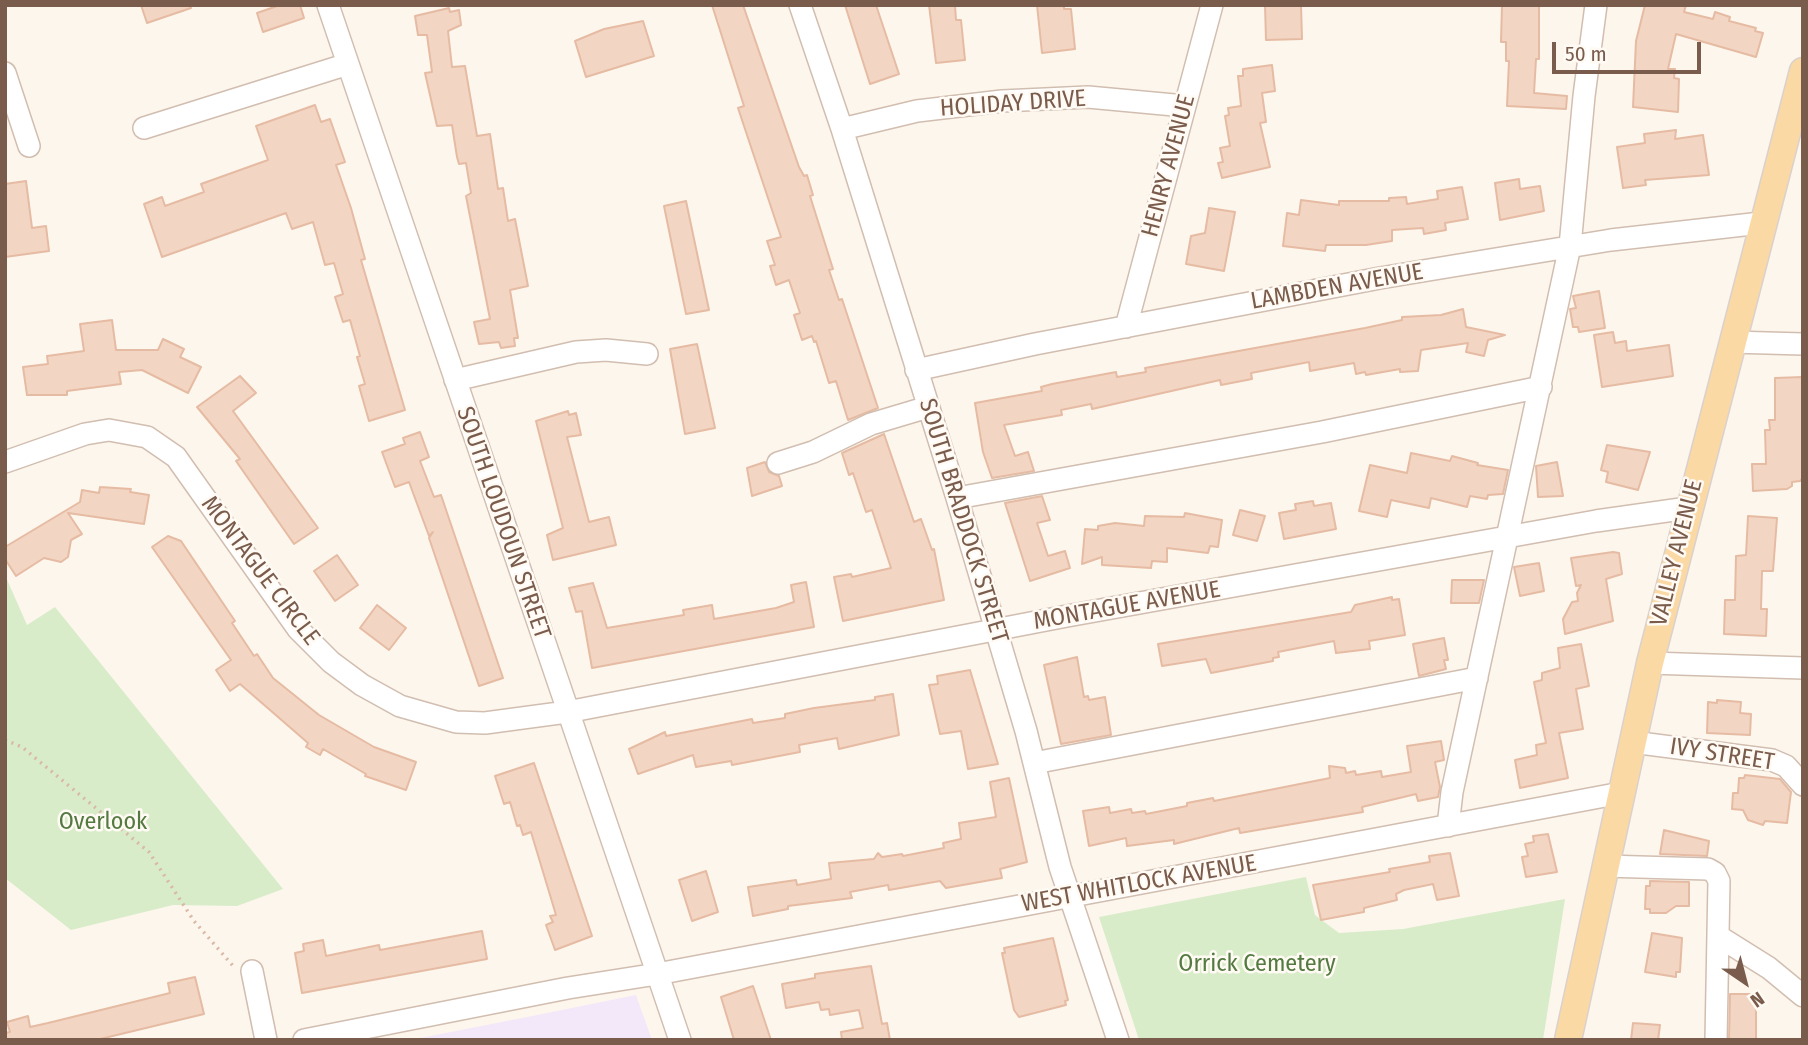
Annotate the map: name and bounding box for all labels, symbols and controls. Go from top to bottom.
scale bar [1556,28,1705,72]
text: 50 m [1565,41,1607,67]
street label: HOLIDAY DRIVE [939,85,1087,123]
street label: HENRY AVENUE [1136,92,1202,240]
street label: LAMBDEN AVENUE [1249,258,1425,316]
street label: SOUTH BRADDOCK STREET [912,395,1014,647]
street label: SOUTH LOUDOUN STREET [450,403,556,643]
street label: VALLEY AVENUE [1645,477,1709,629]
street label: MONTAGUE CIRCLE [195,491,325,651]
street label: MONTAGUE AVENUE [1031,575,1223,637]
street label: IVY STREET [1668,733,1776,777]
park label: Overlook [59,808,147,836]
street label: WEST WHITLOCK AVENUE [1019,849,1259,919]
north arrow [1710,947,1780,1017]
park label: Orrick Cemetery [1178,950,1336,978]
text: N [1746,987,1769,1012]

